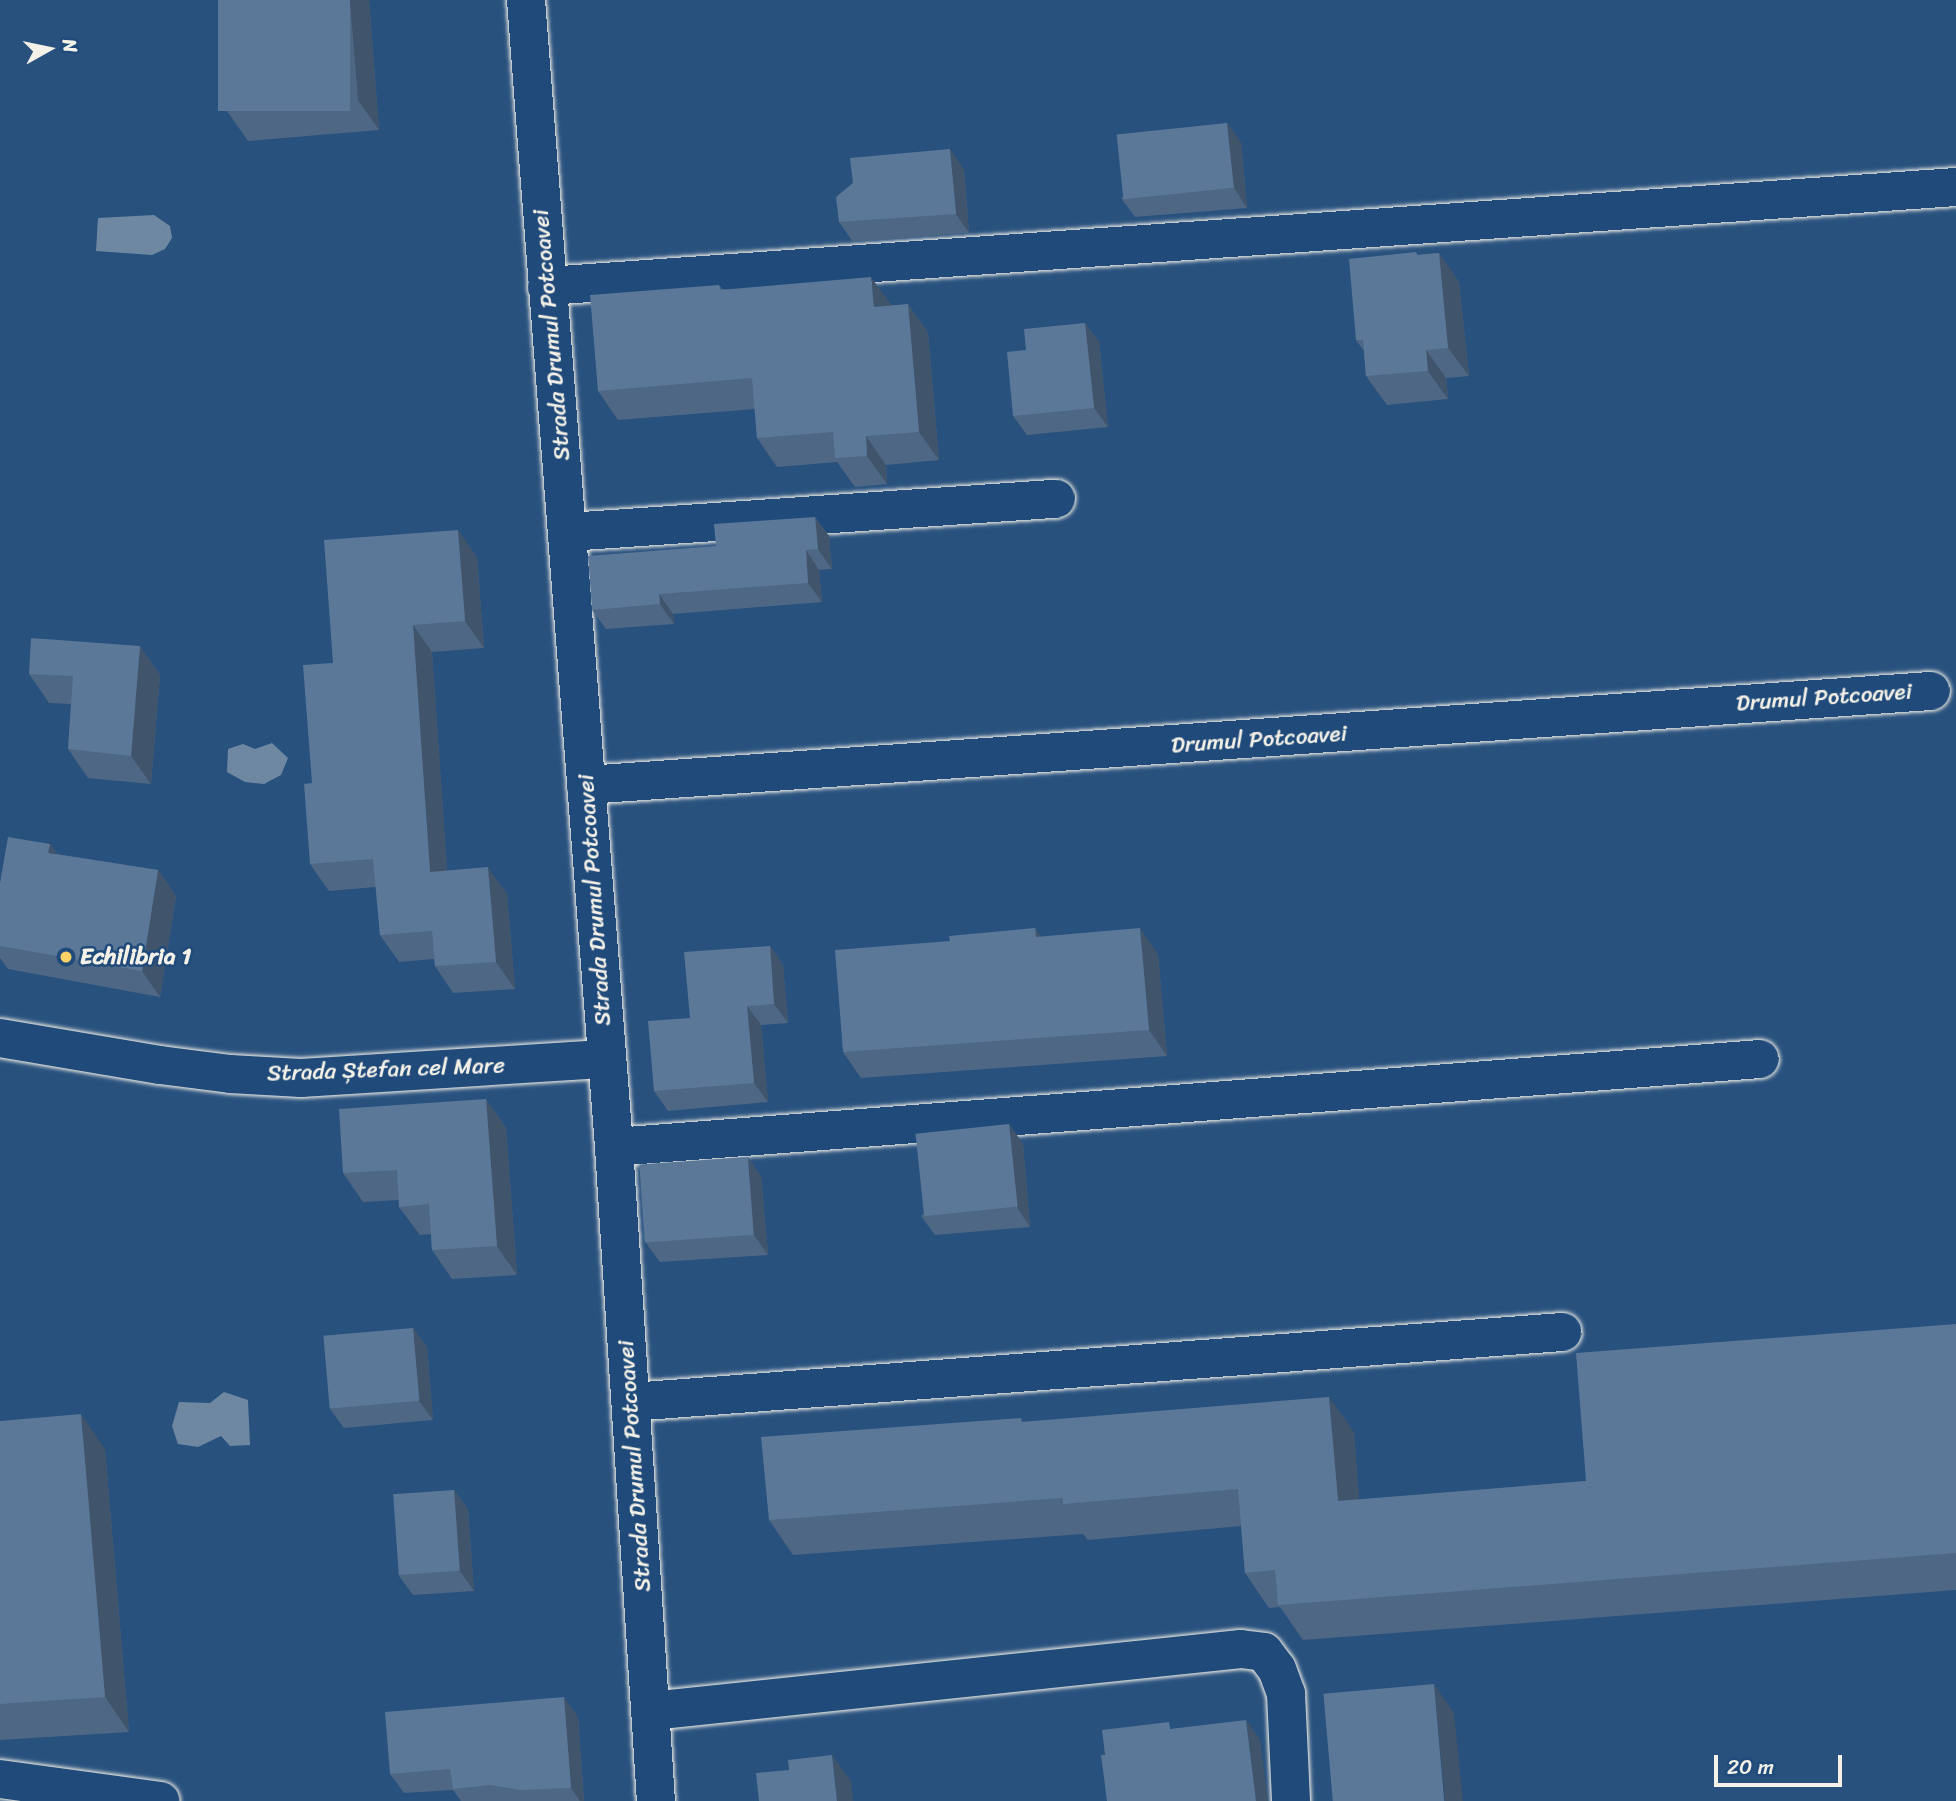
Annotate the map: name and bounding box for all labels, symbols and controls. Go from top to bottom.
north arrow [14,14,84,84]
text: N [53,37,88,55]
street label: Strada Drumul Potcoavei [527,208,577,462]
street label: Drumul Potcoavei [1735,678,1913,718]
street label: Drumul Potcoavei [1170,720,1348,760]
street label: Strada Drumul Potcoavei [572,773,618,1027]
place label: Echilibria 1 [80,943,191,971]
marker: Echilibria 1 [58,949,74,965]
street label: Strada Ștefan cel Mare [266,1052,506,1088]
street label: Strada Drumul Potcoavei [612,1339,658,1593]
scale bar [1718,1742,1846,1786]
text: 20 m [1727,1748,1774,1786]

